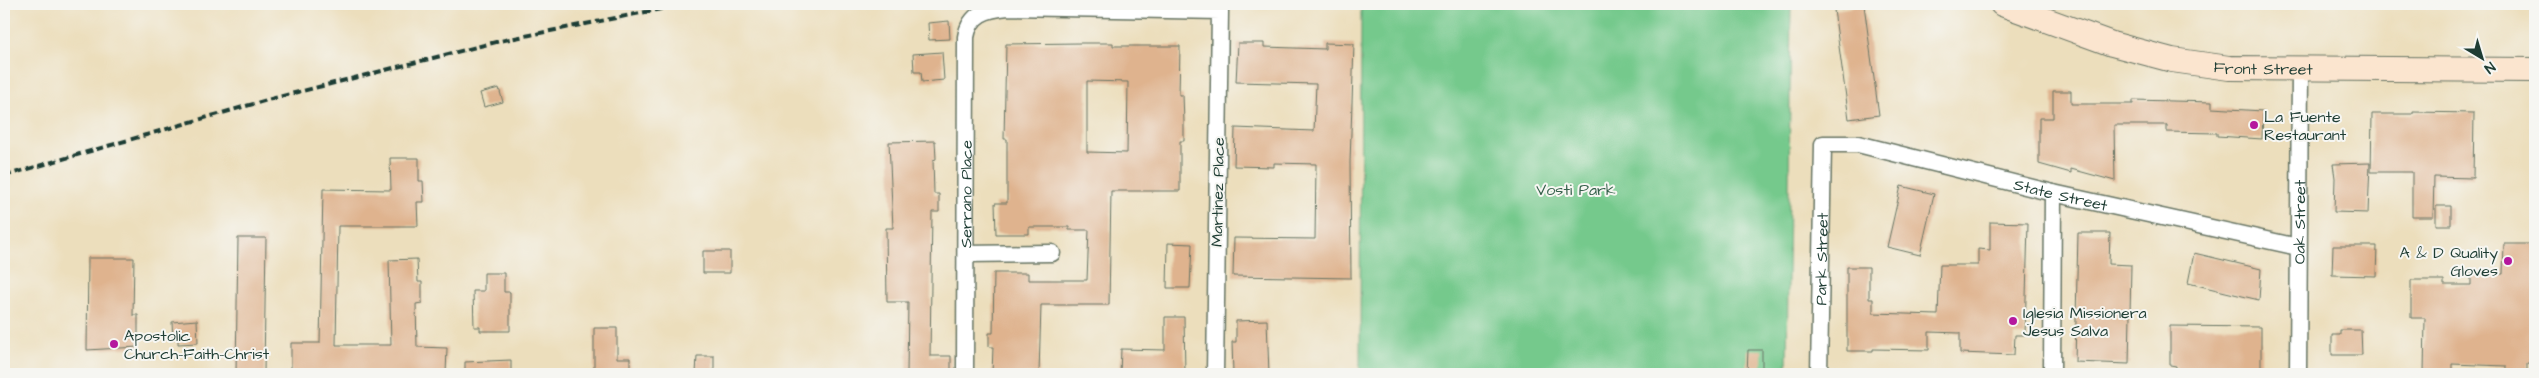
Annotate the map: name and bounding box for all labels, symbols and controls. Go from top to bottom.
north arrow [2456,32,2506,82]
street label: Front Street [2212,56,2313,81]
text: N [2480,57,2499,78]
place label: La Fuente Restaurant [2264,106,2347,146]
marker: La Fuente Restaurant [2248,119,2260,131]
street label: Martinez Place [1206,137,1230,247]
street label: Serrano Place [955,140,978,248]
street label: State Street [2011,174,2110,217]
park label: Vosti Park [1536,179,1616,201]
street label: Oak Street [2289,179,2311,264]
street label: Park Street [1810,212,1834,306]
place label: A & D Quality Gloves [2400,242,2498,282]
marker: A & D Quality Gloves [2502,255,2514,267]
place label: Iglesia Missionera Jesus Salva [2023,302,2147,342]
marker: Iglesia Missionera Jesus Salva [2007,315,2019,327]
place label: Apostolic Church-Faith-Christ [124,325,270,365]
marker: Apostolic Church-Faith-Christ [108,338,120,350]

